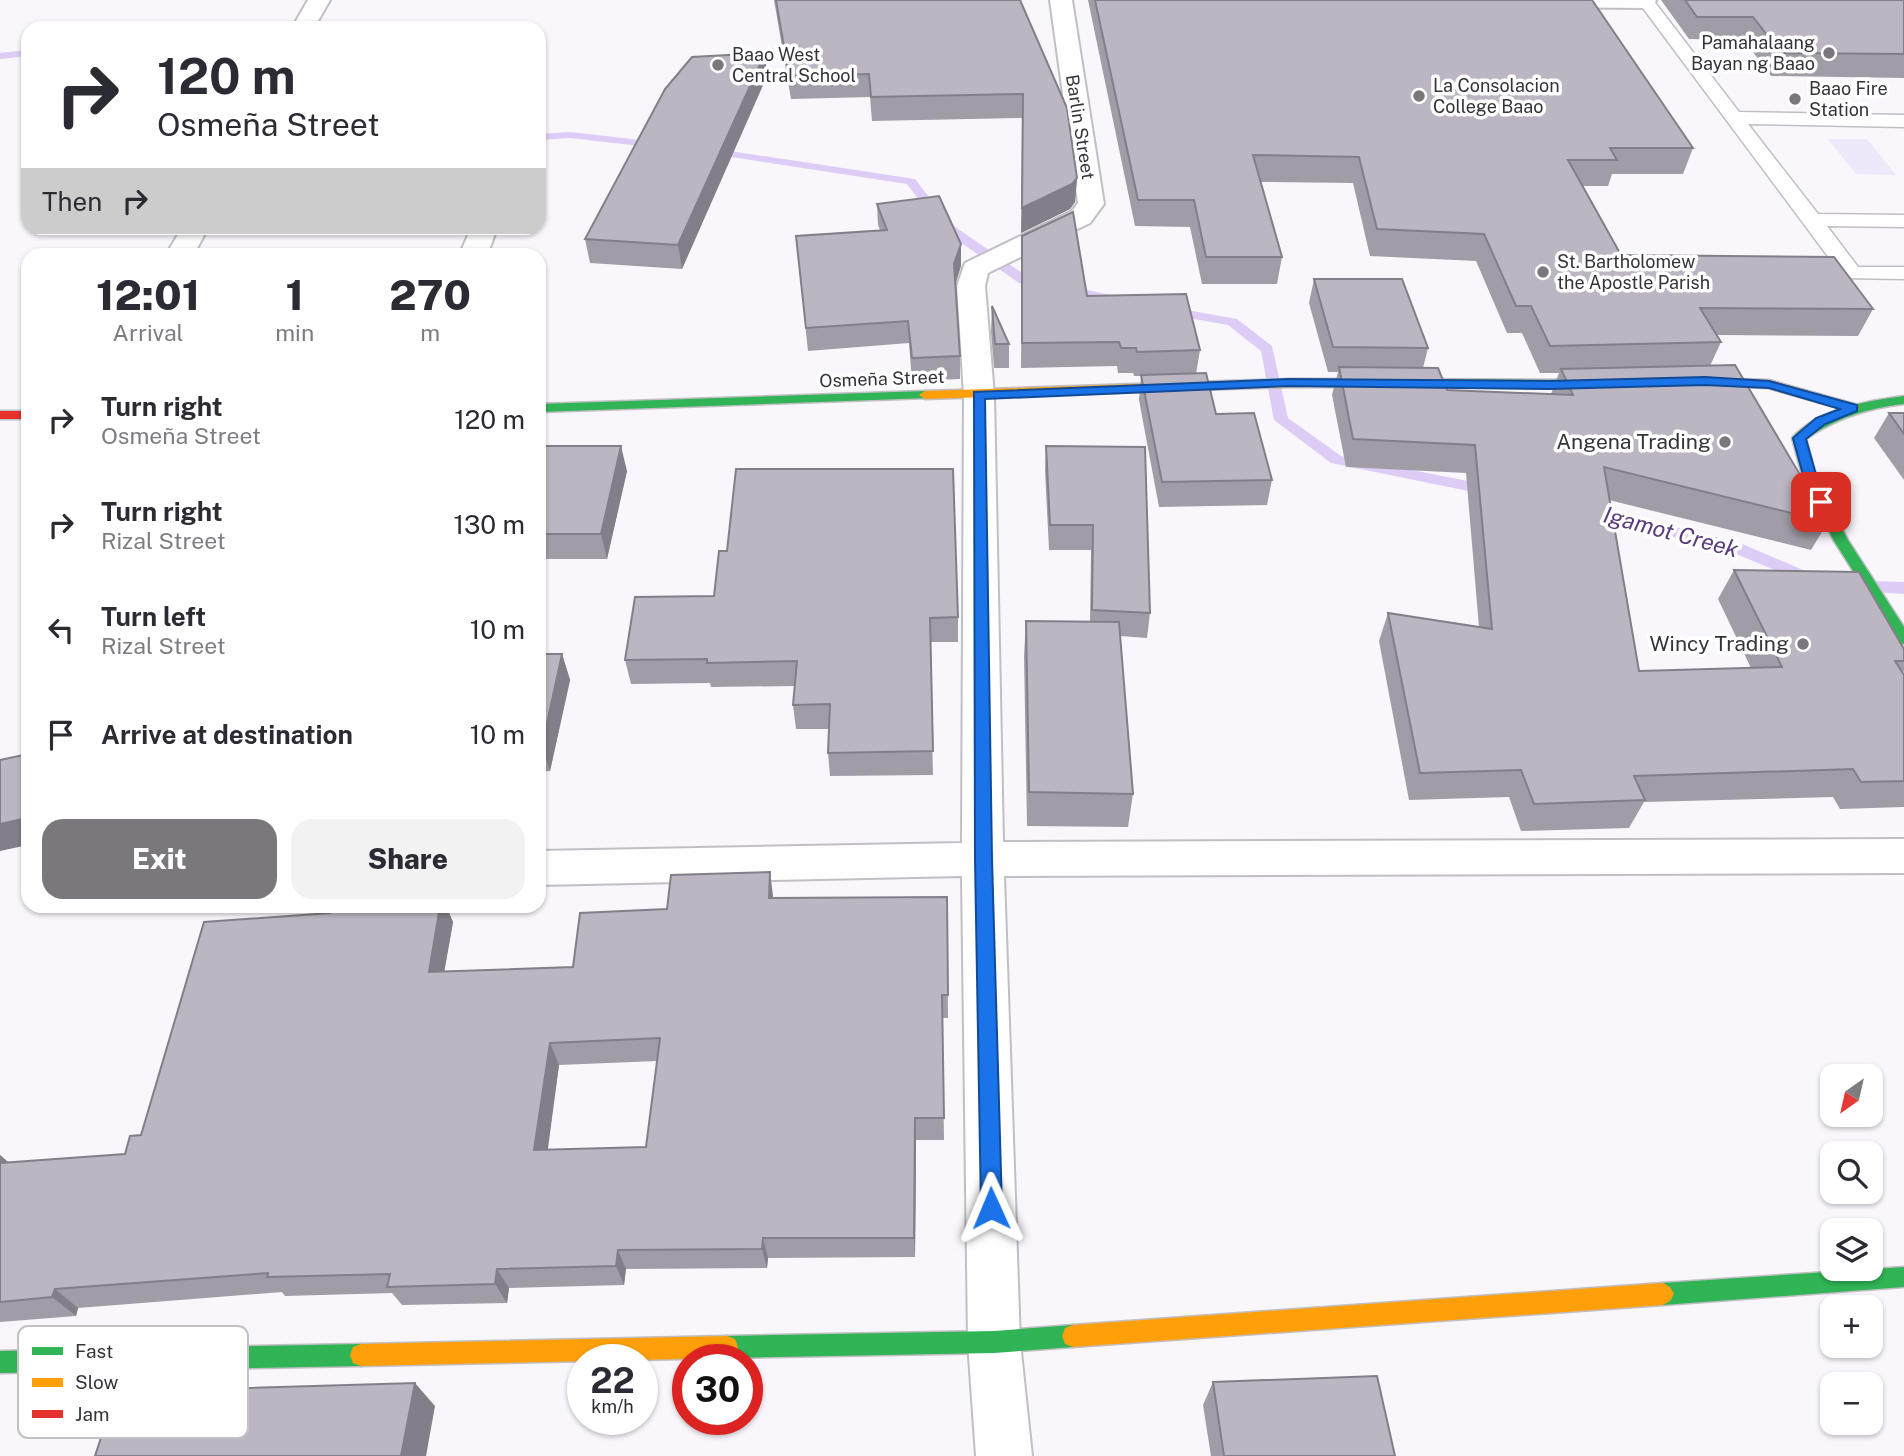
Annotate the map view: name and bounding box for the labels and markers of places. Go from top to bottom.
place label: Pamahalaang Bayan ng Baao [1691,32,1815,74]
place label: Baao West Central School [732,44,856,86]
marker: Pamahalaang Bayan ng Baao [1821,45,1837,61]
marker: Baao West Central School [710,57,726,73]
place label: La Consolacion College Baao [1433,75,1560,117]
place label: Baao Fire Station [1809,78,1888,120]
marker: La Consolacion College Baao [1411,88,1427,104]
marker: Baao Fire Station [1787,91,1803,107]
place label: St. Bartholomew the Apostle Parish [1557,251,1710,293]
marker: St. Bartholomew the Apostle Parish [1535,264,1551,280]
place label: Angena Trading [1556,429,1711,454]
marker: Angena Trading [1717,434,1733,450]
pin [1791,472,1851,532]
place label: Wincy Trading [1650,631,1789,656]
marker: Wincy Trading [1795,636,1811,652]

